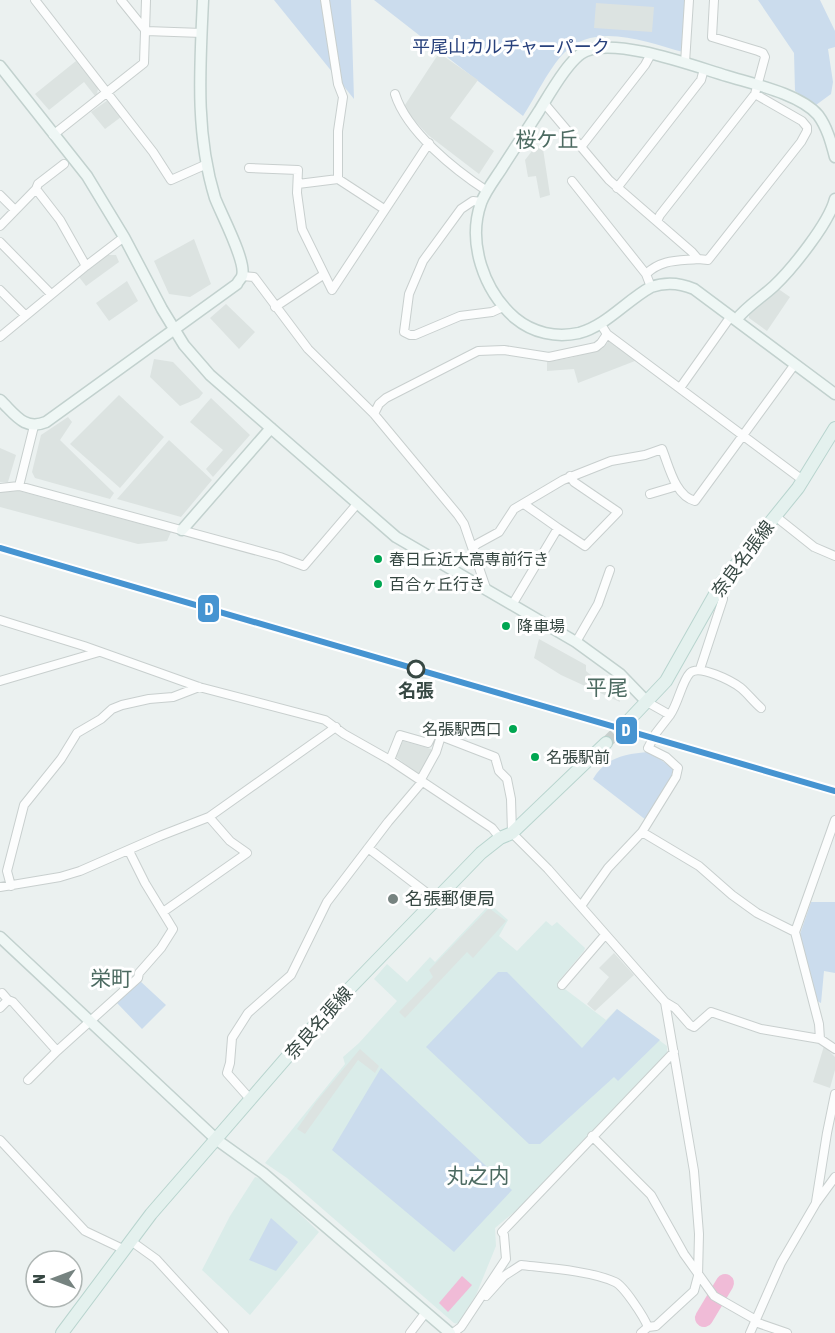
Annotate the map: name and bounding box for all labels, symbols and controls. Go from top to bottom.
park label: 平尾山カルチャーパーク [412,36,610,57]
district label: 桜ケ丘 [516,127,579,151]
street label: 奈良名張線 [707,516,778,601]
place label: 春日丘近大高専前行き [389,550,549,568]
marker: 春日丘近大高専前行き [372,553,384,565]
place label: 百合ヶ丘行き [389,575,485,593]
marker: 百合ヶ丘行き [372,578,384,590]
line badge: D [197,594,220,623]
text: D [205,600,214,618]
place label: 降車場 [517,617,565,635]
marker: 降車場 [500,620,512,632]
marker: 名張 [407,660,425,678]
district label: 平尾 [586,675,628,699]
place label: 名張 [398,680,434,701]
line badge: D [615,716,638,745]
place label: 名張駅西口 [422,720,502,738]
text: D [622,721,631,739]
marker: 名張駅西口 [507,723,519,735]
place label: 名張駅前 [546,748,610,766]
marker: 名張駅前 [529,751,541,763]
place label: 名張郵便局 [405,888,495,909]
marker: 名張郵便局 [386,892,400,906]
district label: 栄町 [90,966,132,990]
street label: 奈良名張線 [281,982,357,1063]
district label: 丸之内 [447,1163,510,1187]
north arrow [24,1249,84,1309]
text: N [30,1274,48,1284]

